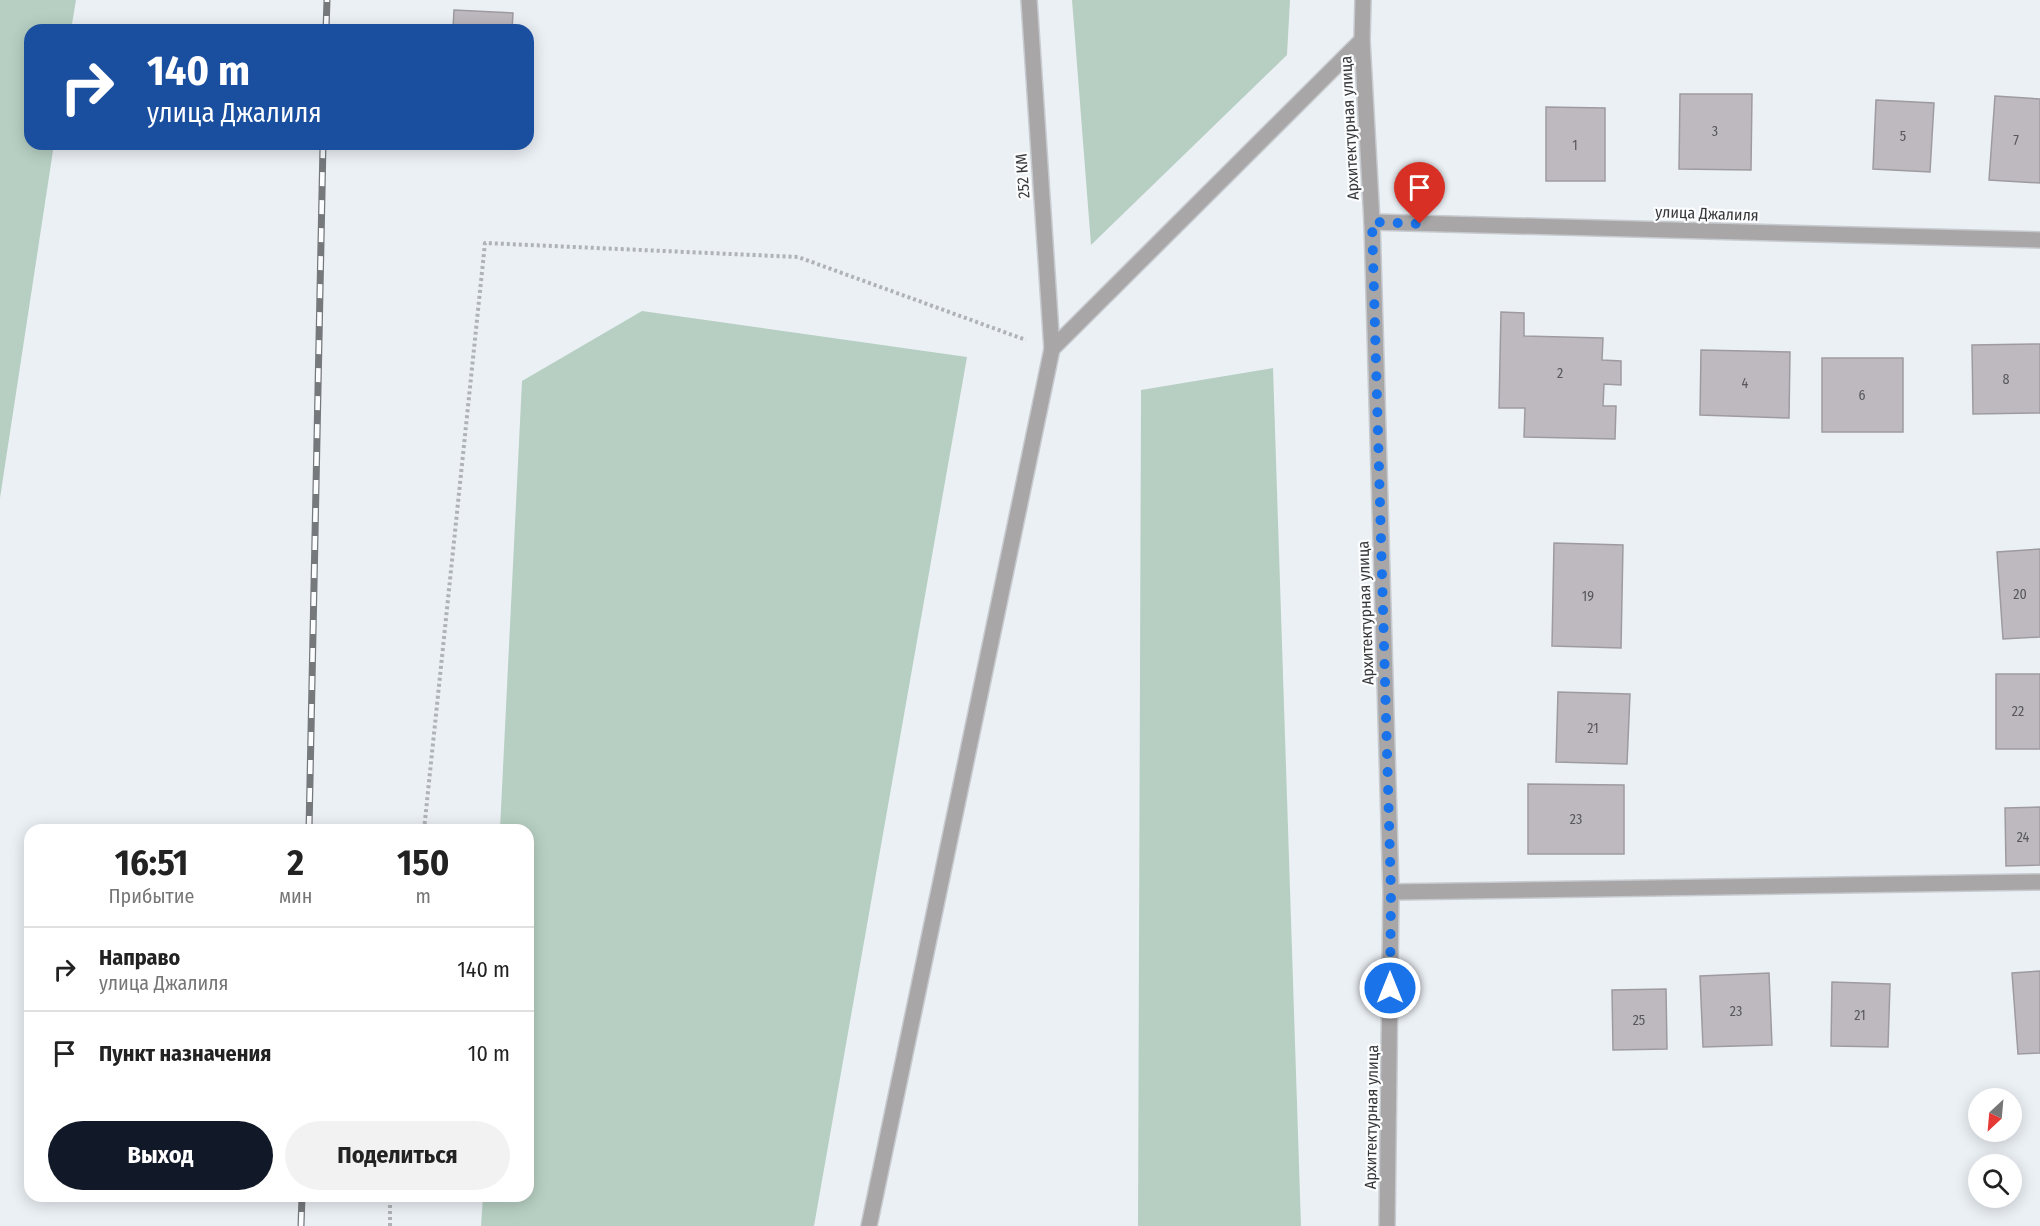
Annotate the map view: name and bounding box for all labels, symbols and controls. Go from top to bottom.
text: 140 m [147,46,250,96]
icon: right [48,48,126,126]
street label: Архитектурная улица [1336,55,1363,200]
text: улица Джалиля [147,97,322,129]
house number: 3 [1712,123,1718,140]
house number: 5 [1900,128,1906,145]
house number: 7 [2013,132,2019,149]
house number: 1 [1572,137,1578,154]
street label: 252 КМ [1011,153,1034,199]
pin [1394,162,1445,224]
icon: arrive [1403,171,1436,204]
street label: улица Джалиля [1655,202,1759,225]
house number: 2 [1557,365,1563,382]
house number: 8 [2003,371,2010,388]
house number: 4 [1742,375,1749,392]
house number: 6 [1859,387,1866,404]
street label: Архитектурная улица [1353,540,1378,685]
house number: 20 [2013,586,2027,603]
house number: 19 [1582,588,1594,605]
house number: 22 [2012,703,2024,720]
house number: 21 [1587,720,1599,737]
house number: 23 [1570,811,1582,828]
house number: 24 [2017,829,2030,846]
text: 16:51 [115,841,188,885]
text: 2 [287,841,304,885]
text: 150 [397,841,450,885]
text: Прибытие [109,884,194,908]
text: мин [279,884,312,908]
text: m [416,884,431,908]
text: Направо [99,944,180,971]
icon: right [48,953,81,986]
text: 140 m [457,956,510,983]
position arrow [1358,956,1422,1020]
text: улица Джалиля [99,971,228,995]
house number: 23 [1730,1003,1742,1020]
house number: 21 [1854,1007,1866,1024]
house number: 25 [1633,1012,1645,1029]
icon: arrive [48,1037,81,1070]
text: Пункт назначения [99,1040,271,1067]
text: 10 m [468,1040,510,1067]
street label: Архитектурная улица [1361,1045,1382,1189]
north arrow [1968,1088,2022,1142]
map controls [1968,1088,2022,1208]
button: Выход [48,1121,273,1190]
button: Поделиться [285,1121,510,1190]
button: search [1968,1154,2022,1208]

